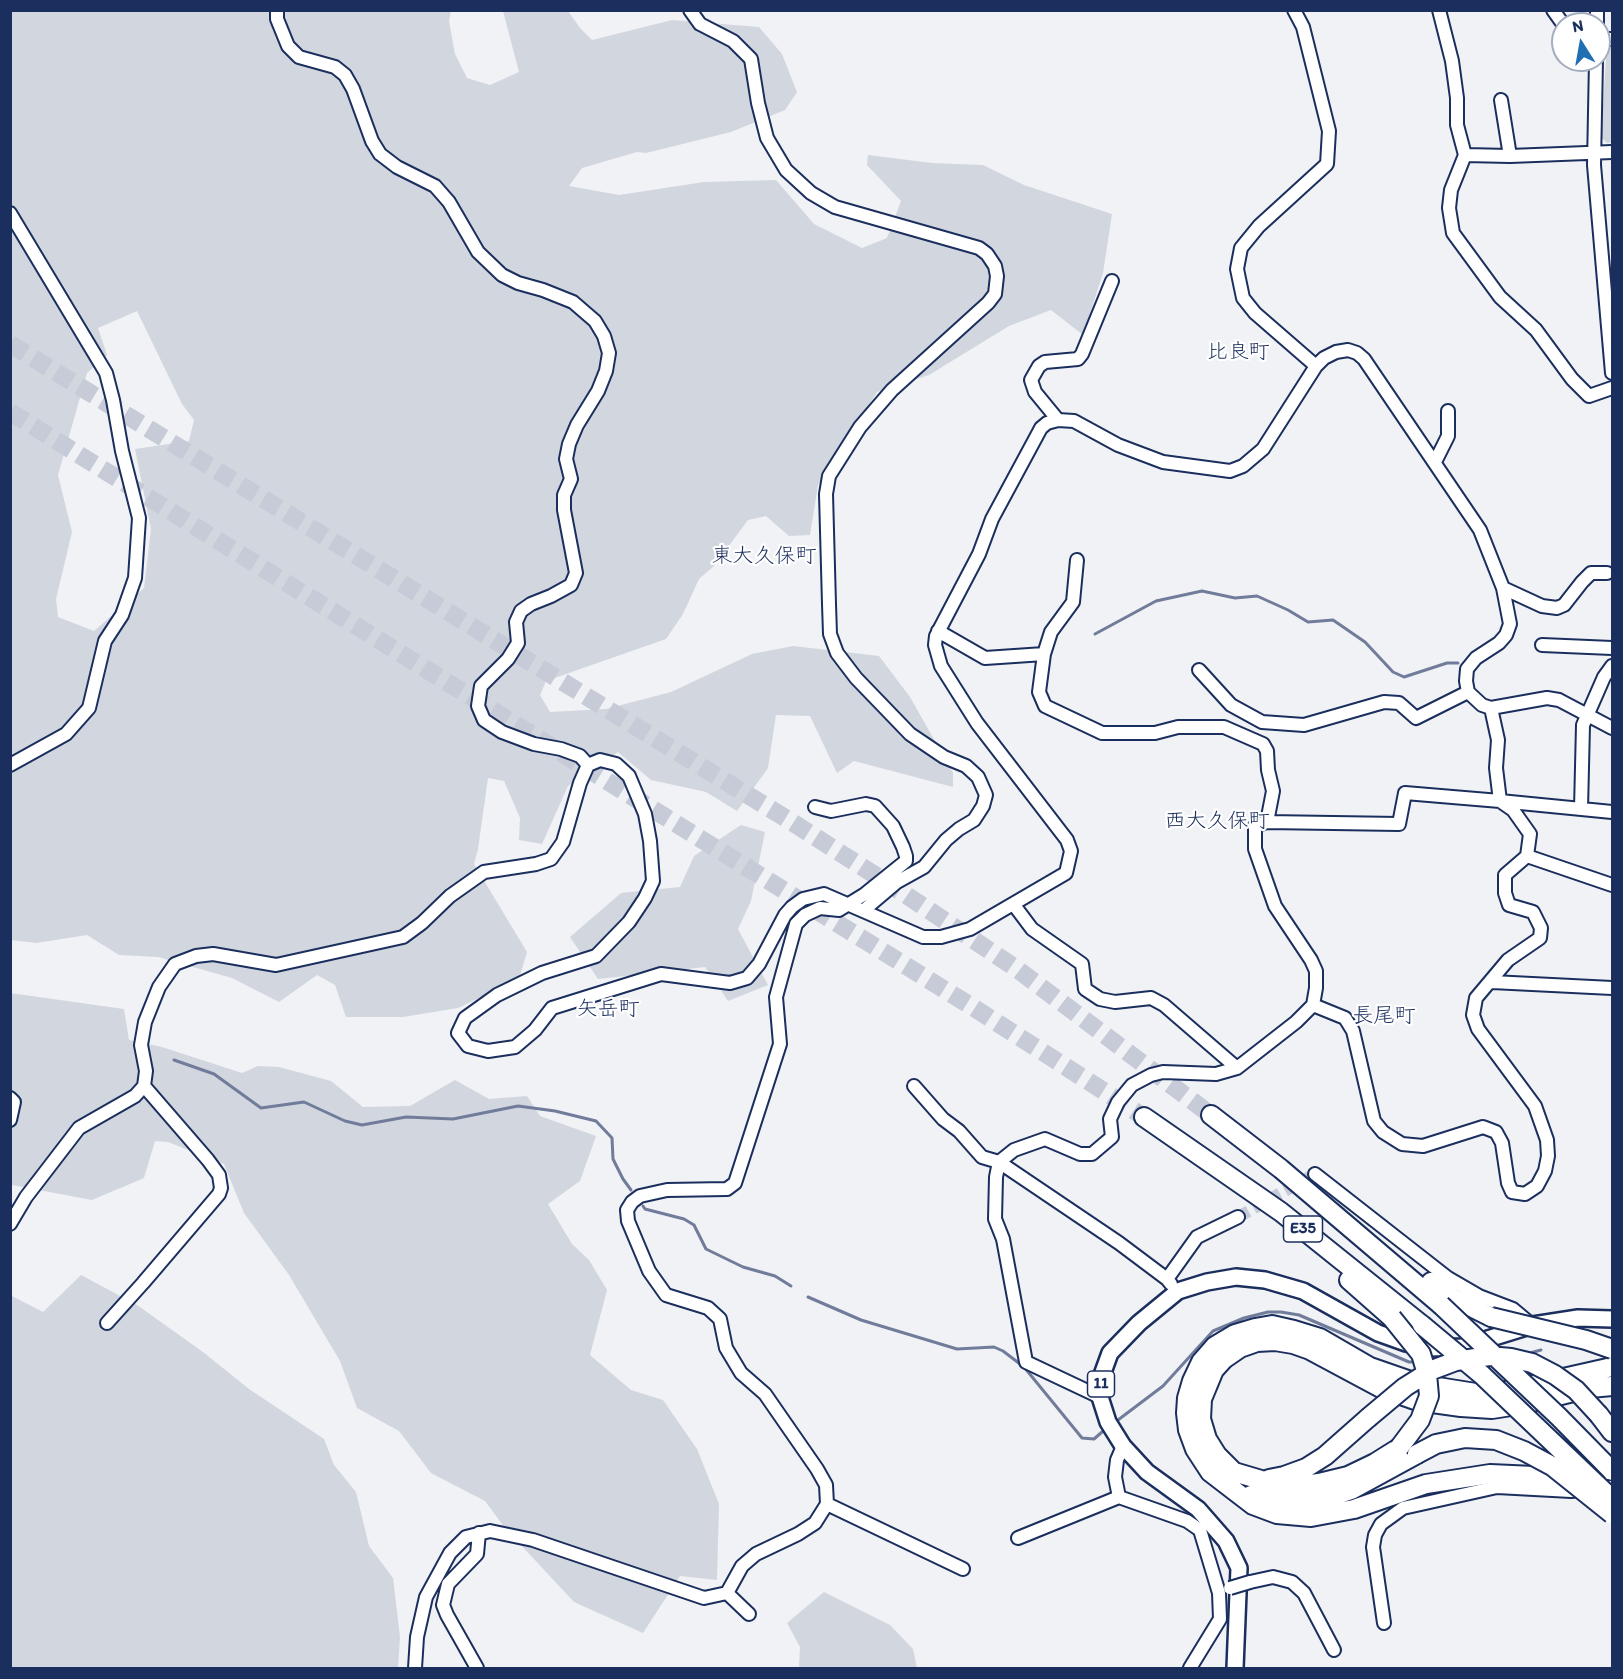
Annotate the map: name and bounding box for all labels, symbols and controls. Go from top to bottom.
north arrow [1551,12,1611,72]
text: N [1571,15,1585,36]
district label: 比良町 [1207,340,1269,366]
district label: 東大久保町 [712,544,816,570]
district label: 西大久保町 [1165,809,1269,835]
district label: 矢岳町 [577,997,639,1023]
district label: 長尾町 [1353,1004,1415,1030]
road number: E35 [1284,1216,1322,1242]
road number: 11 [1088,1371,1114,1397]

